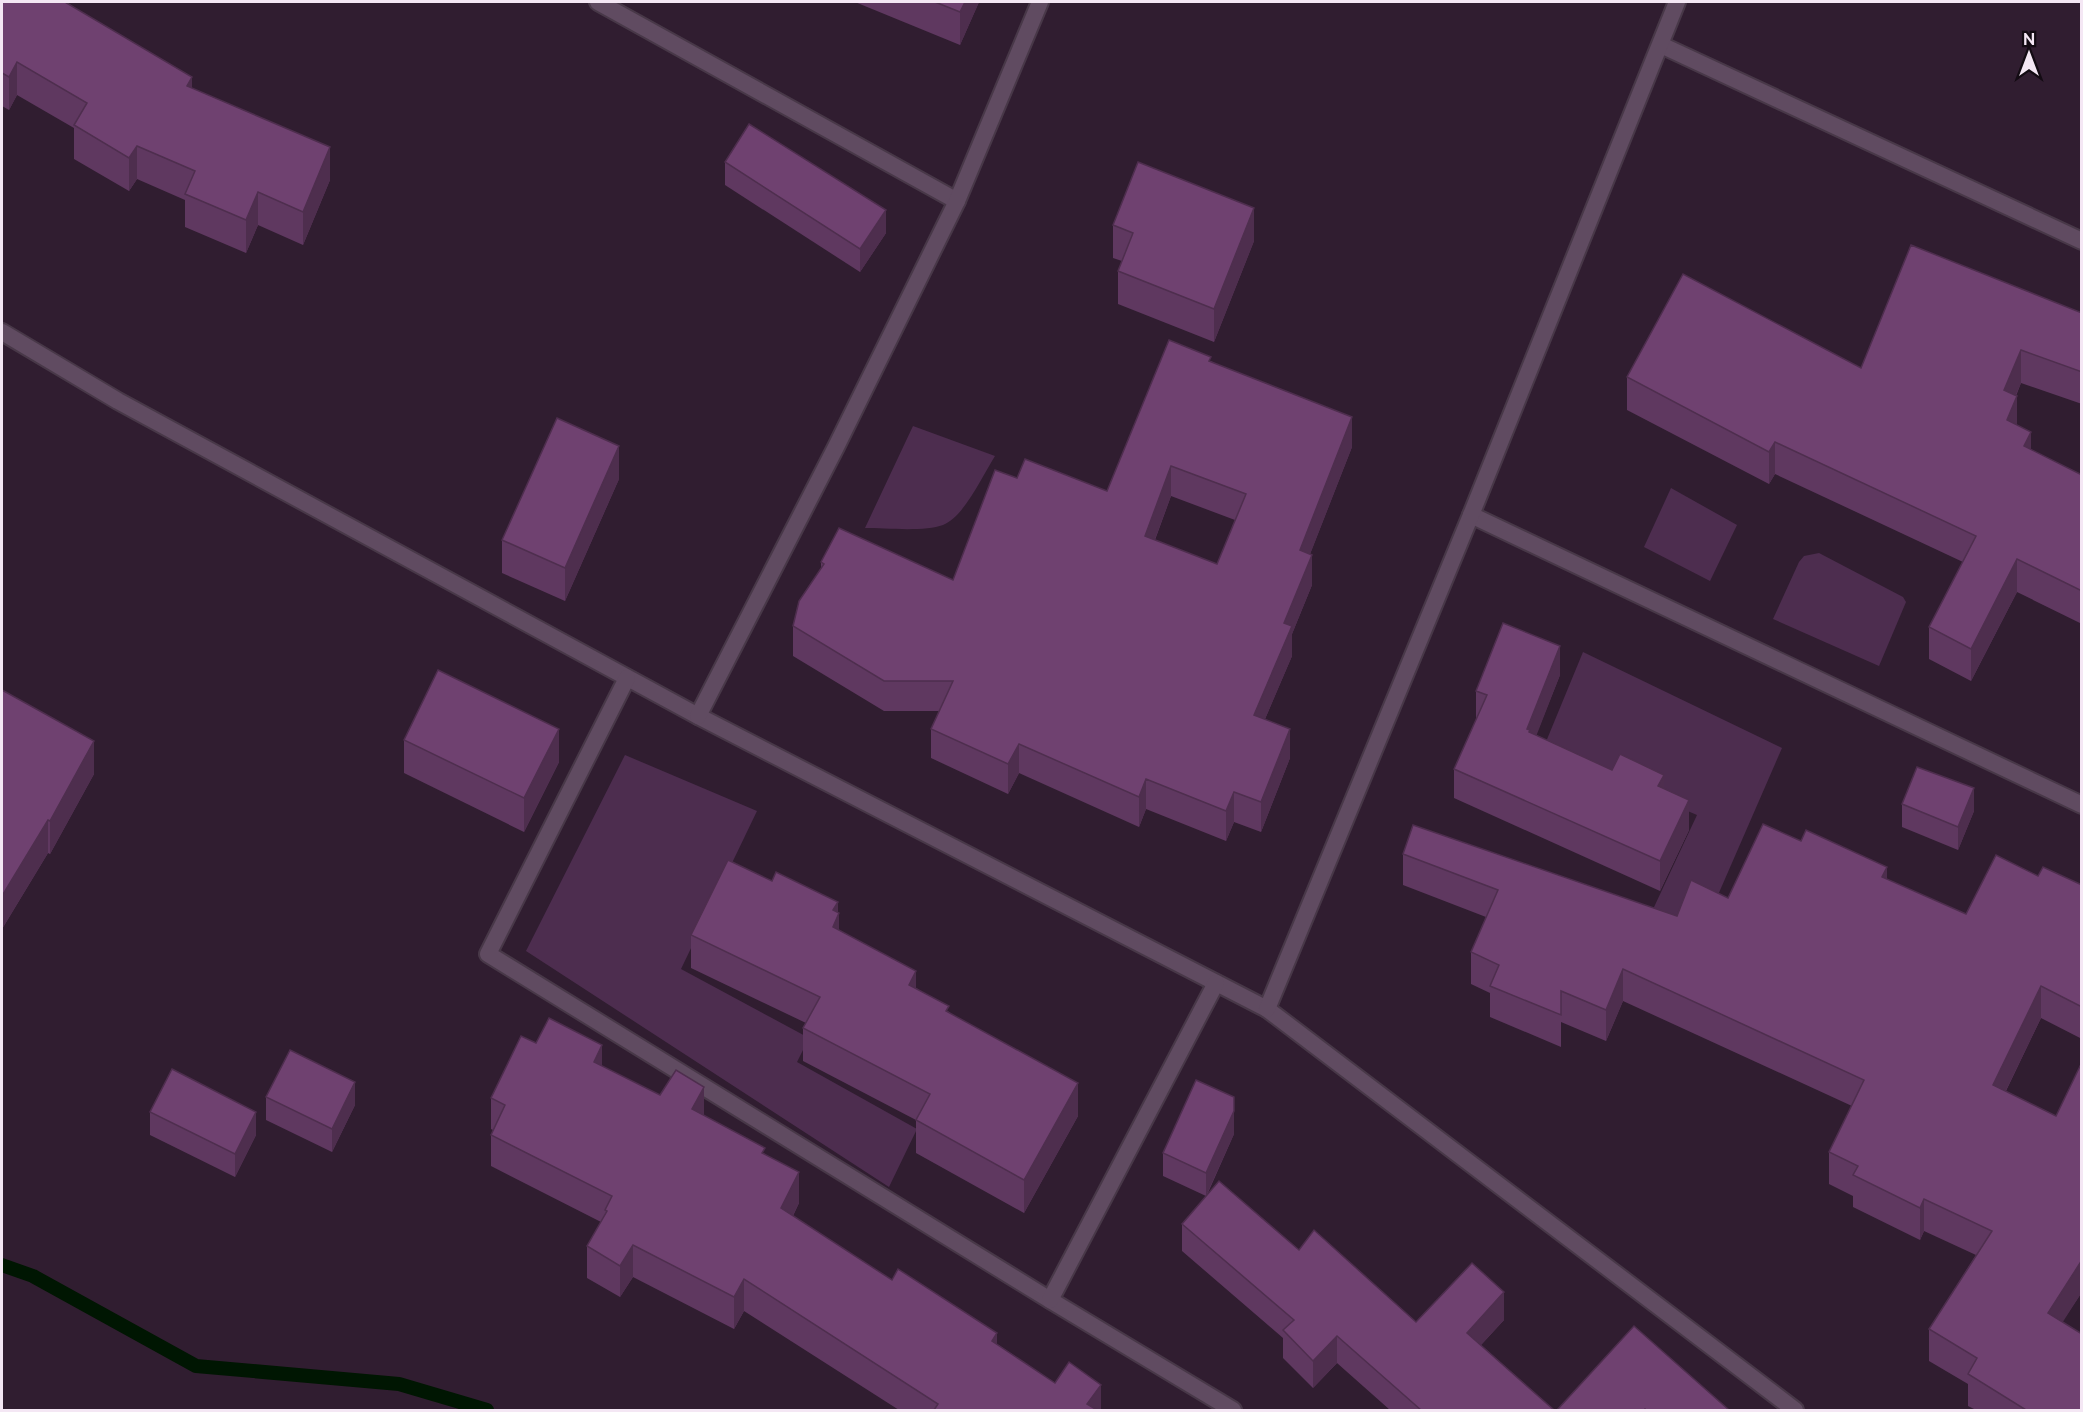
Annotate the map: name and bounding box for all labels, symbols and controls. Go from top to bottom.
north arrow [1999,24,2059,84]
text: N [2023,30,2035,49]

